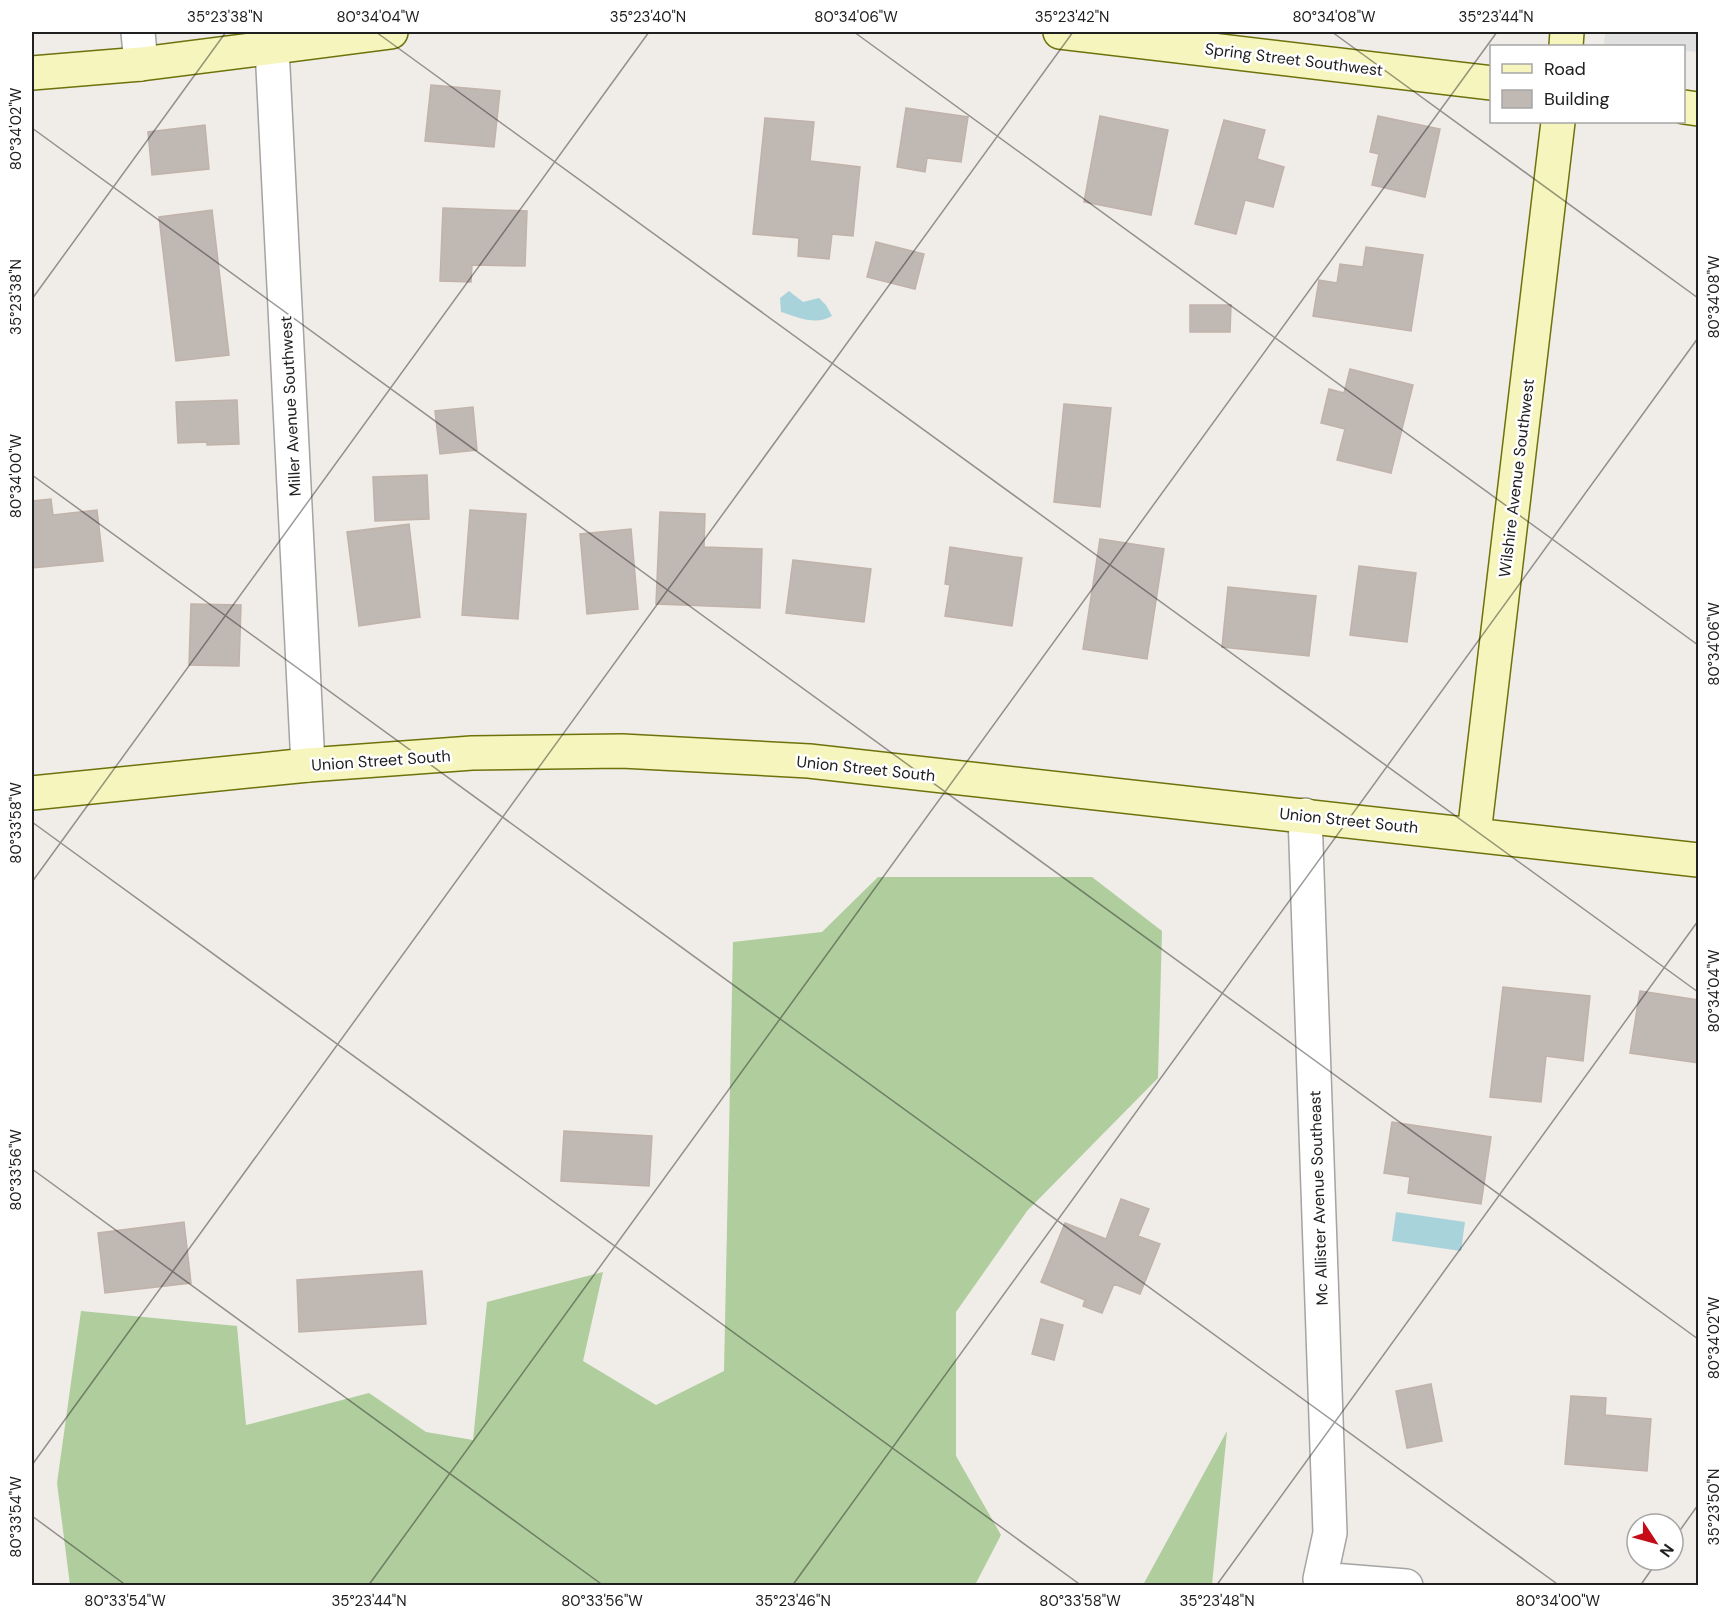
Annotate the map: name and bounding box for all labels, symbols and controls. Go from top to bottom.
text: 35°23'38"N [187,7,263,27]
text: 80°34'04"W [336,7,420,27]
text: 35°23'40"N [610,7,686,27]
text: 80°34'06"W [814,7,898,27]
text: 35°23'42"N [1035,7,1109,27]
text: 80°34'08"W [1292,7,1376,27]
text: 35°23'44"N [1458,7,1534,27]
street label: Spring Street Southwest [1204,38,1384,81]
legend [1490,45,1685,123]
text: Road [1544,57,1586,81]
text: 80°34'02"W [6,87,26,170]
text: Building [1544,87,1609,111]
text: 80°34'08"W [1704,255,1724,339]
text: 35°23'38"N [6,259,26,335]
street label: Miller Avenue Southwest [275,315,306,497]
street label: Wilshire Avenue Southwest [1494,378,1539,579]
text: 80°34'00"W [6,433,26,518]
text: 80°34'06"W [1704,602,1724,686]
street label: Union Street South [311,745,451,776]
street label: Union Street South [796,751,936,786]
text: 80°33'58"W [6,782,26,864]
street label: Union Street South [1279,803,1419,838]
text: 80°34'04"W [1704,949,1724,1033]
street label: Mc Allister Avenue Southeast [1304,1090,1333,1306]
text: 80°33'56"W [6,1129,26,1211]
text: 80°34'02"W [1704,1296,1724,1379]
text: 35°23'50"N [1704,1469,1724,1545]
text: 80°33'54"W [6,1476,26,1558]
north arrow [1625,1512,1685,1572]
text: N [1655,1540,1679,1561]
text: 80°33'54"W [84,1591,166,1611]
text: 35°23'44"N [331,1591,407,1611]
text: 80°33'56"W [561,1591,643,1611]
text: 35°23'46"N [755,1591,831,1611]
text: 80°33'58"W [1039,1591,1121,1611]
text: 35°23'48"N [1179,1591,1255,1611]
text: 80°34'00"W [1516,1591,1601,1611]

